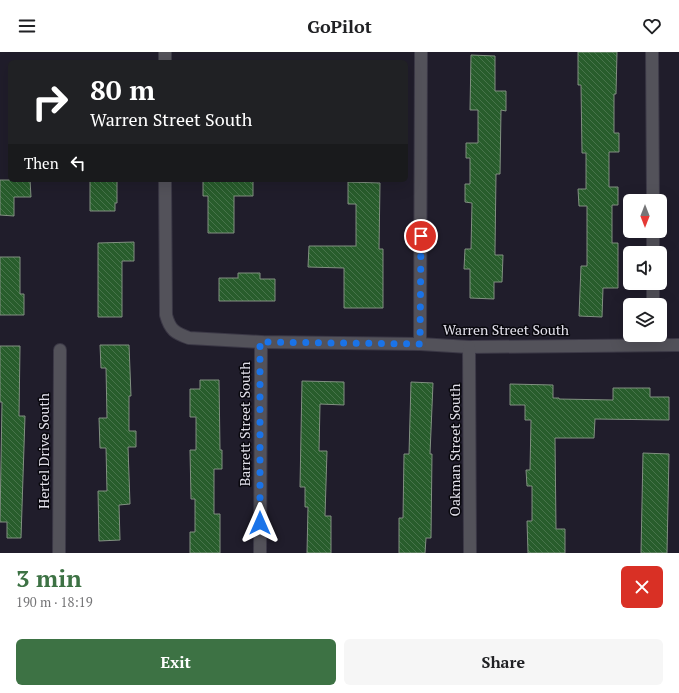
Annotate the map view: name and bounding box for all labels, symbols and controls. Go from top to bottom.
text: GoPilot [307,14,372,38]
icon: menu [16,15,38,37]
icon: heart [641,15,663,37]
text: 80 m [90,71,155,108]
icon: right [24,76,76,128]
text: Warren Street South [90,107,252,131]
icon: left [67,152,89,174]
text: Then [24,153,59,173]
north arrow [623,194,667,238]
map controls [623,194,667,342]
pin [404,219,438,253]
icon: arrive [410,225,432,247]
button: sound [623,246,667,290]
button: layers [623,298,667,342]
street label: Warren Street South [443,320,569,339]
street label: Barrett Street South [235,362,254,486]
street label: Oakman Street South [445,384,464,516]
street label: Hertel Drive South [34,393,53,509]
position arrow [239,502,281,544]
text: 3 min [16,562,82,594]
button: close [621,566,663,608]
text: 190 m · 18:19 [16,593,93,611]
button: Exit [16,639,336,685]
button: Share [344,639,663,685]

